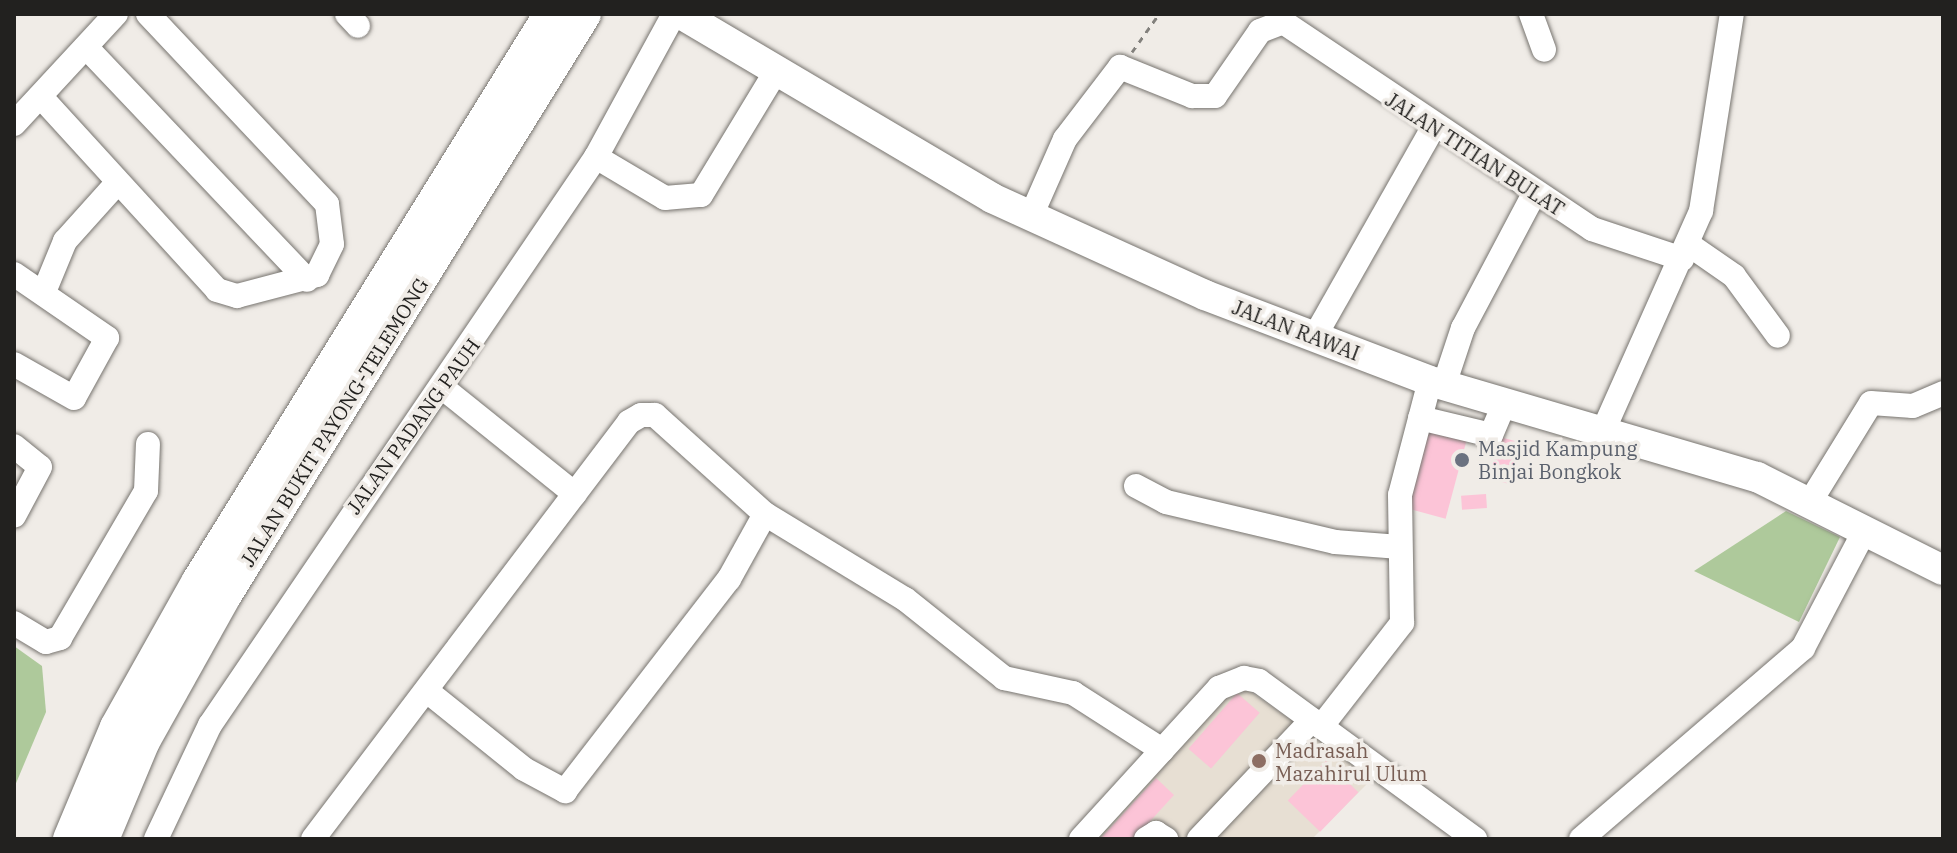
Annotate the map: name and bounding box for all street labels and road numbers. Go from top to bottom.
street label: JALAN TITIAN BULAT [1381,87,1569,221]
street label: JALAN BUKIT PAYONG-TELEMONG [235,273,433,571]
street label: JALAN RAWAI [1229,295,1363,365]
street label: JALAN PADANG PAUH [341,334,485,518]

